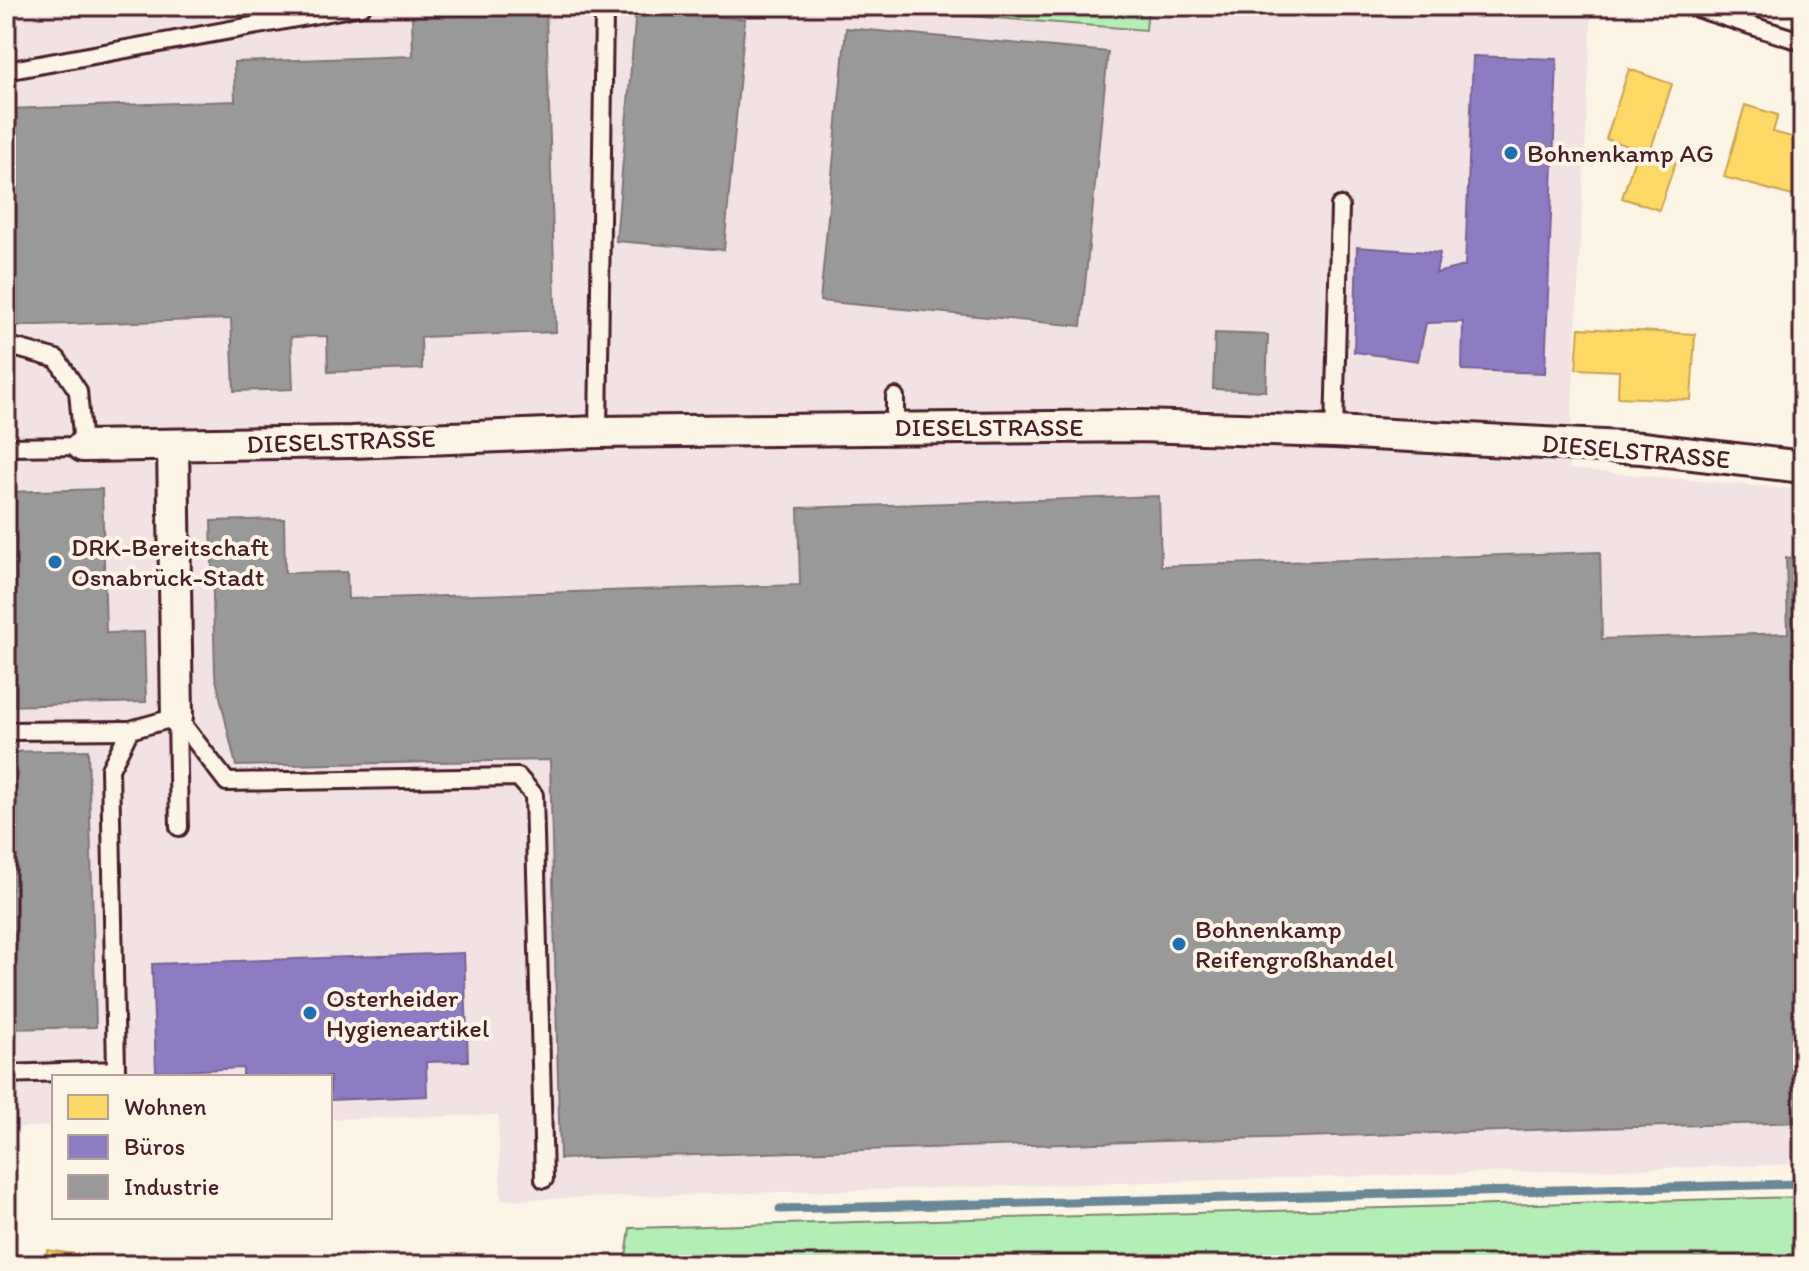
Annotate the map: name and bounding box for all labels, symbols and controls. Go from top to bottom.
place label: Bohnenkamp AG [1527,137,1714,169]
marker: Bohnenkamp AG [1502,144,1520,162]
street label: DIESELSTRASSE [894,411,1084,443]
street label: DIESELSTRASSE [246,422,436,460]
street label: DIESELSTRASSE [1540,427,1732,475]
place label: DRK-Bereitschaft Osnabrück-Stadt [71,531,269,593]
marker: DRK-Bereitschaft Osnabrück-Stadt [46,553,64,571]
place label: Bohnenkamp Reifengroßhandel [1195,913,1394,975]
marker: Bohnenkamp Reifengroßhandel [1170,935,1188,953]
place label: Osterheider Hygieneartikel [326,982,489,1044]
marker: Osterheider Hygieneartikel [301,1004,319,1022]
legend [52,1075,332,1219]
text: Wohnen [124,1092,207,1121]
text: Büros [124,1132,185,1161]
text: Industrie [124,1172,219,1201]

